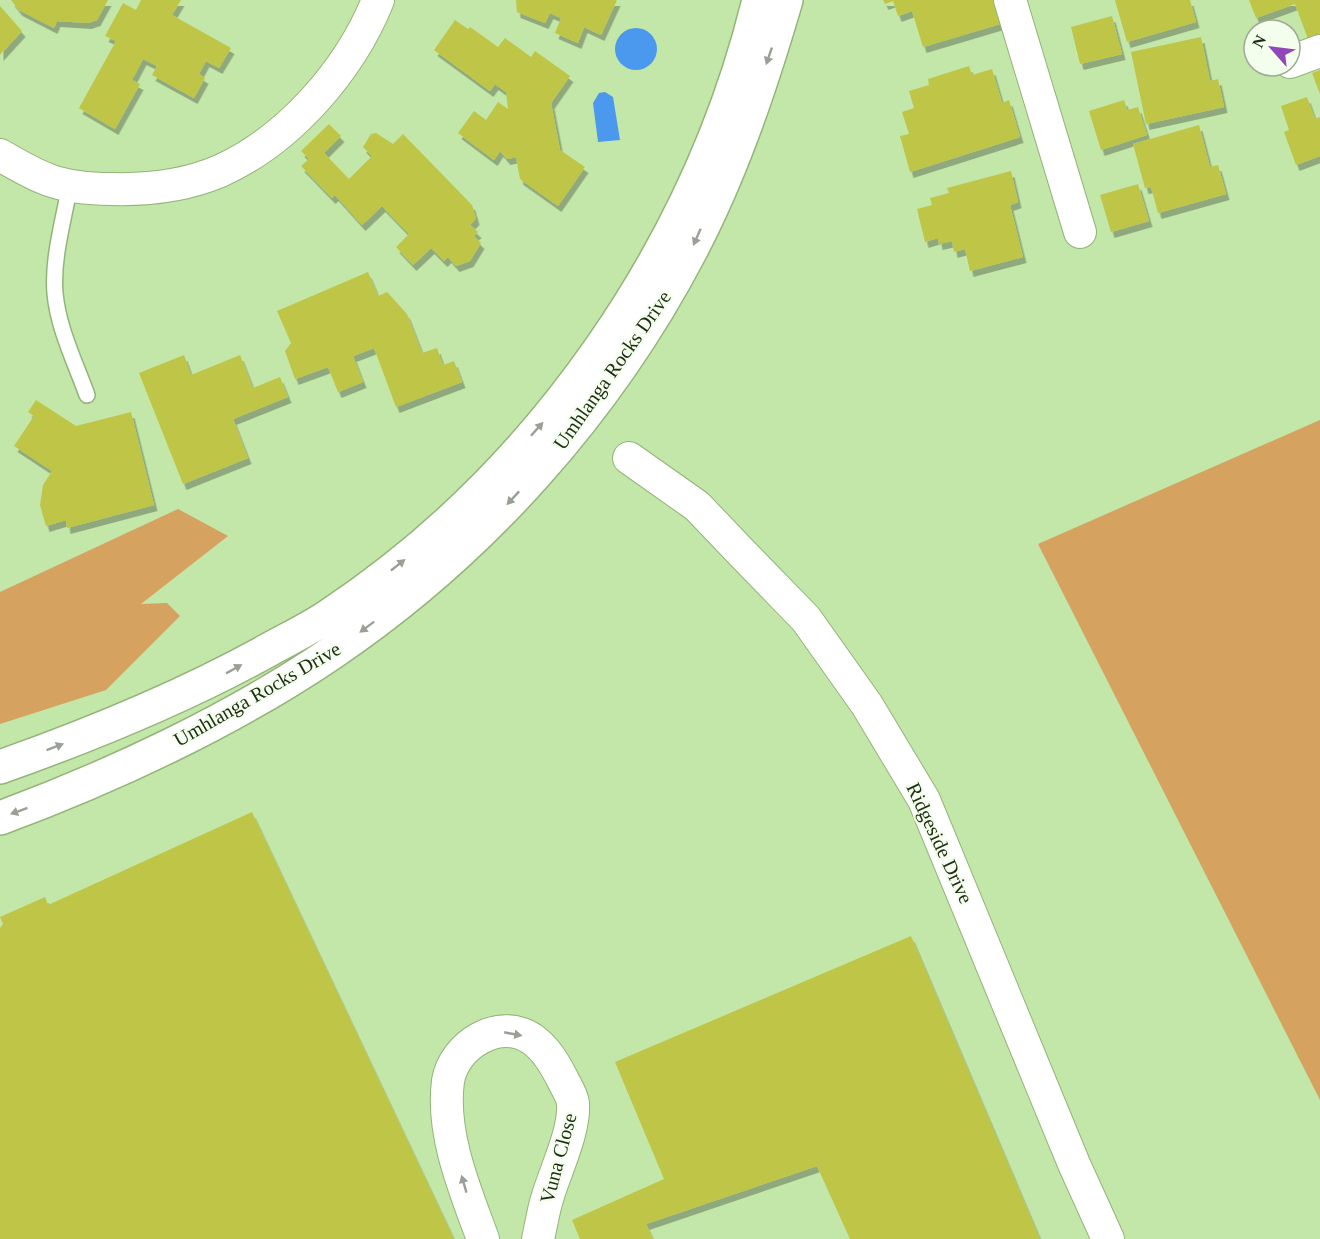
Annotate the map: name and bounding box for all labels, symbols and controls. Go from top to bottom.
north arrow [1242,18,1302,78]
text: N [1249,32,1270,50]
one-way arrow [764,47,773,65]
one-way arrow [692,228,702,246]
street label: Umhlanga Rocks Drive [549,286,676,454]
one-way arrow [530,421,544,436]
one-way arrow [507,490,520,505]
one-way arrow [390,559,405,571]
one-way arrow [359,621,375,633]
street label: Umhlanga Rocks Drive [170,637,345,752]
one-way arrow [225,664,242,674]
one-way arrow [46,742,64,751]
street label: Ridgeside Drive [902,779,978,907]
one-way arrow [10,806,28,816]
one-way arrow [504,1030,523,1039]
street label: Vuna Close [535,1110,581,1206]
one-way arrow [458,1175,468,1193]

